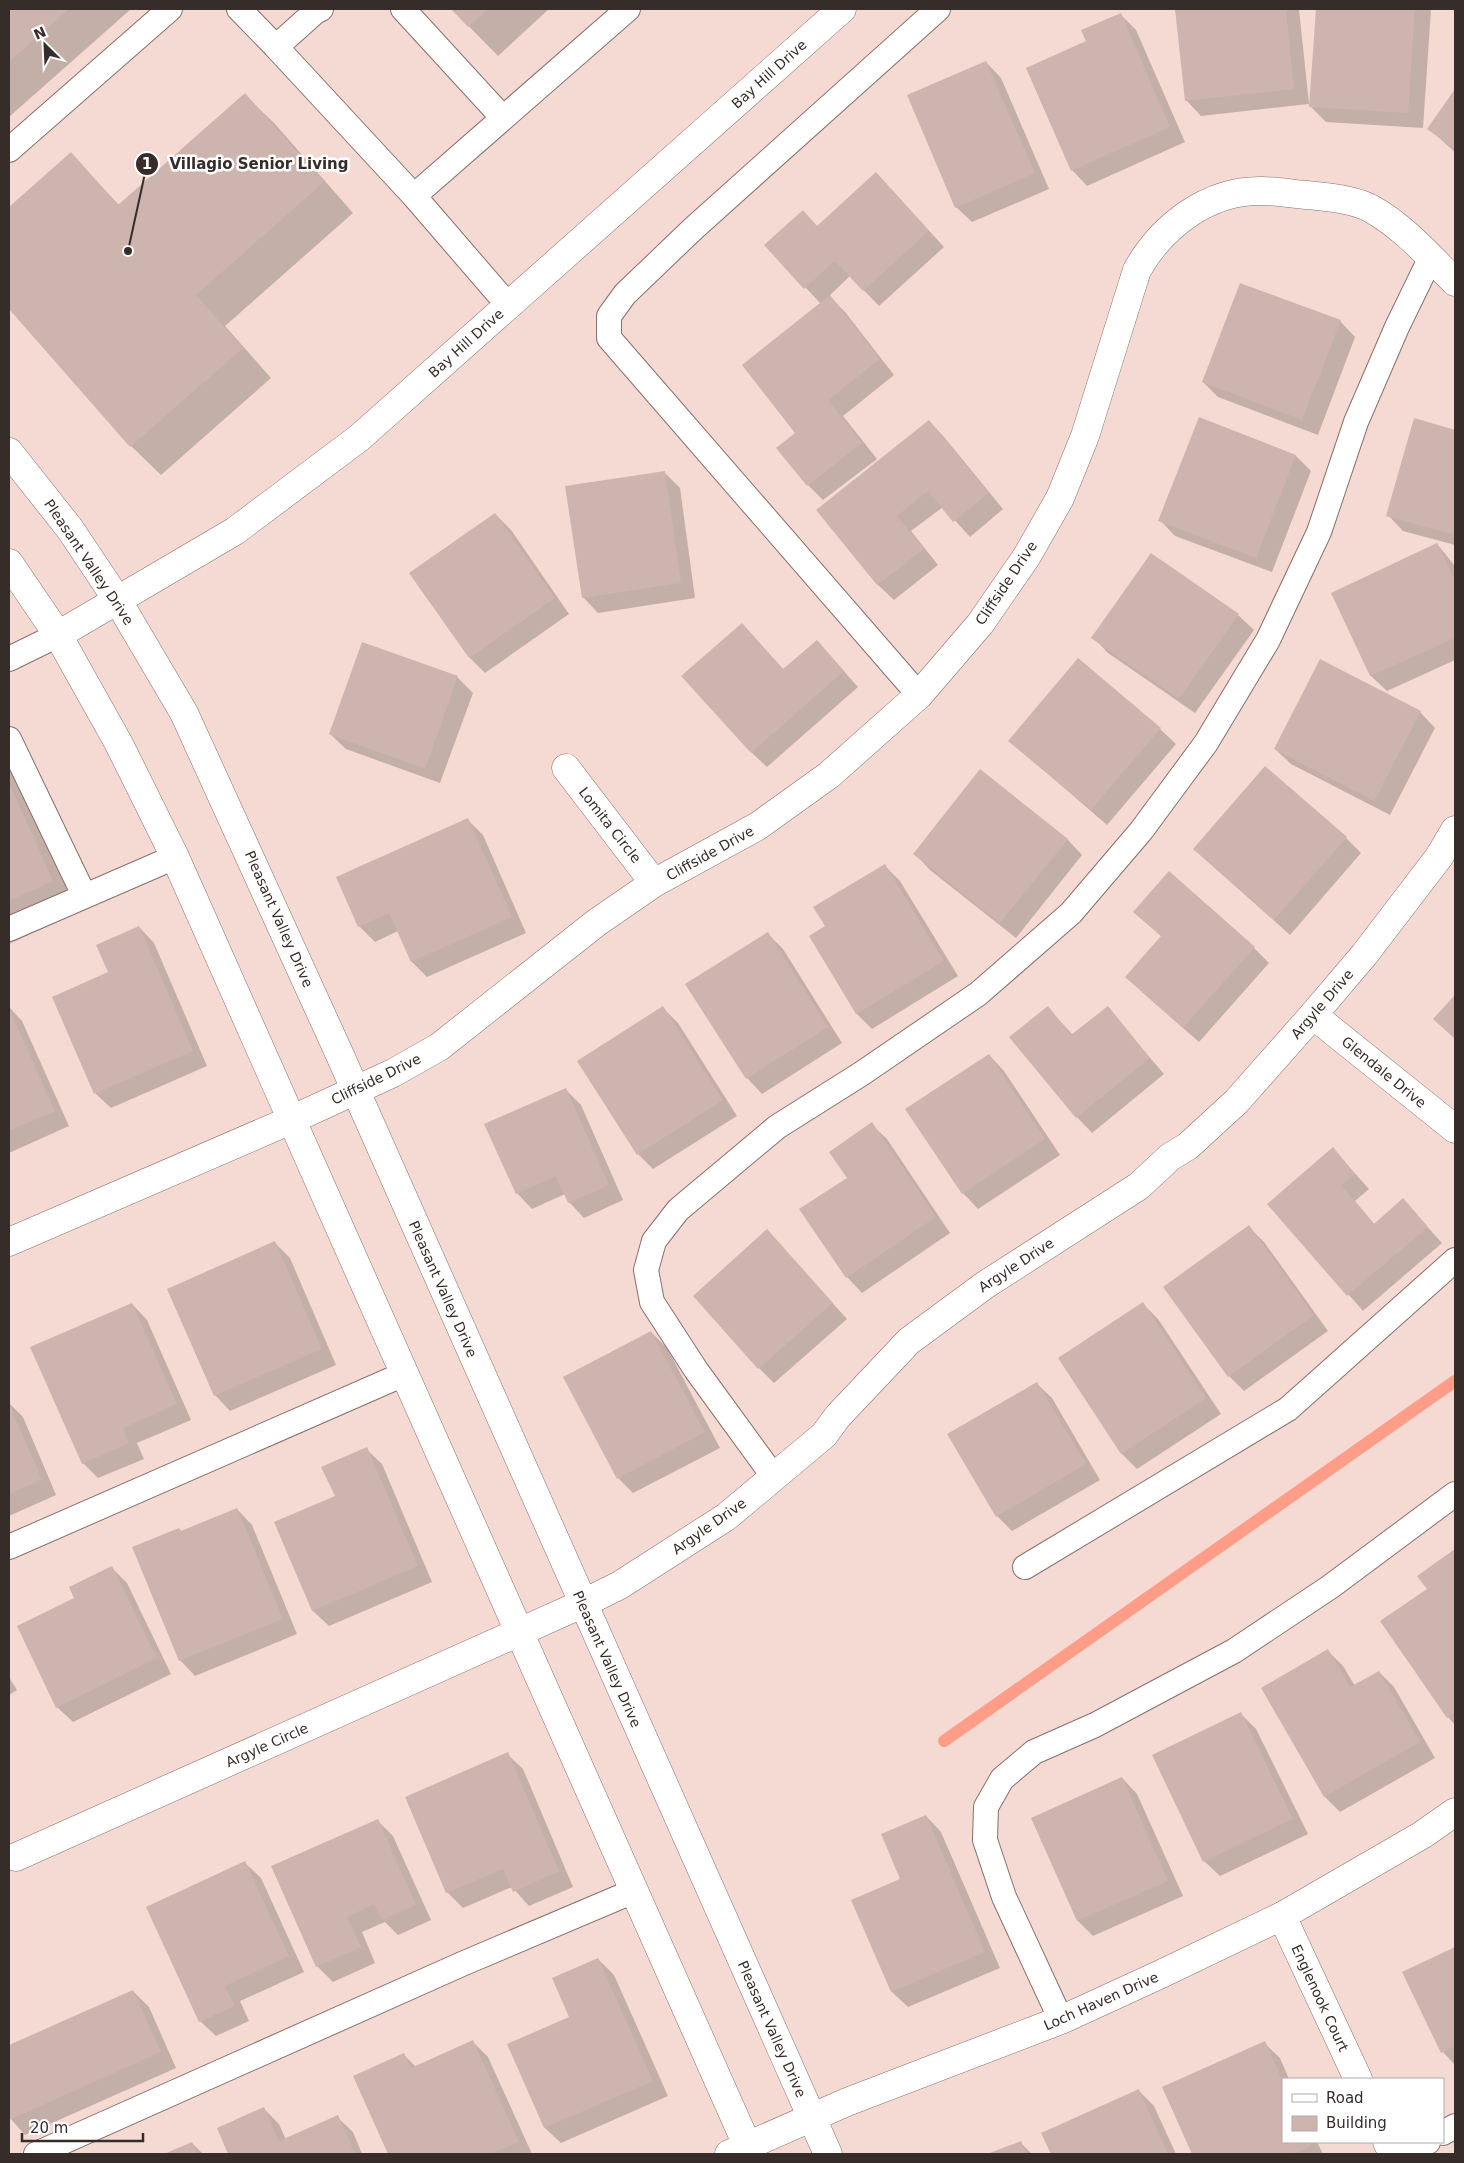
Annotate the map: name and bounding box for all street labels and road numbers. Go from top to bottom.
street label: Bay Hill Drive [728,36,810,112]
street label: Bay Hill Drive [425,305,507,381]
street label: Pleasant Valley Drive [41,496,137,628]
street label: Cliffside Drive [972,538,1040,628]
street label: Lomita Circle [576,784,644,866]
street label: Cliffside Drive [663,822,757,884]
street label: Pleasant Valley Drive [242,848,316,990]
street label: Argyle Drive [1288,966,1356,1042]
street label: Glendale Drive [1339,1033,1429,1111]
street label: Cliffside Drive [329,1050,423,1108]
street label: Pleasant Valley Drive [406,1218,480,1360]
street label: Argyle Drive [975,1235,1057,1295]
street label: Argyle Drive [669,1495,749,1557]
street label: Pleasant Valley Drive [570,1588,644,1730]
street label: Argyle Circle [223,1720,311,1770]
street label: Englenook Court [1288,1942,1352,2054]
street label: Pleasant Valley Drive [735,1958,809,2100]
street label: Loch Haven Drive [1041,1969,1161,2033]

